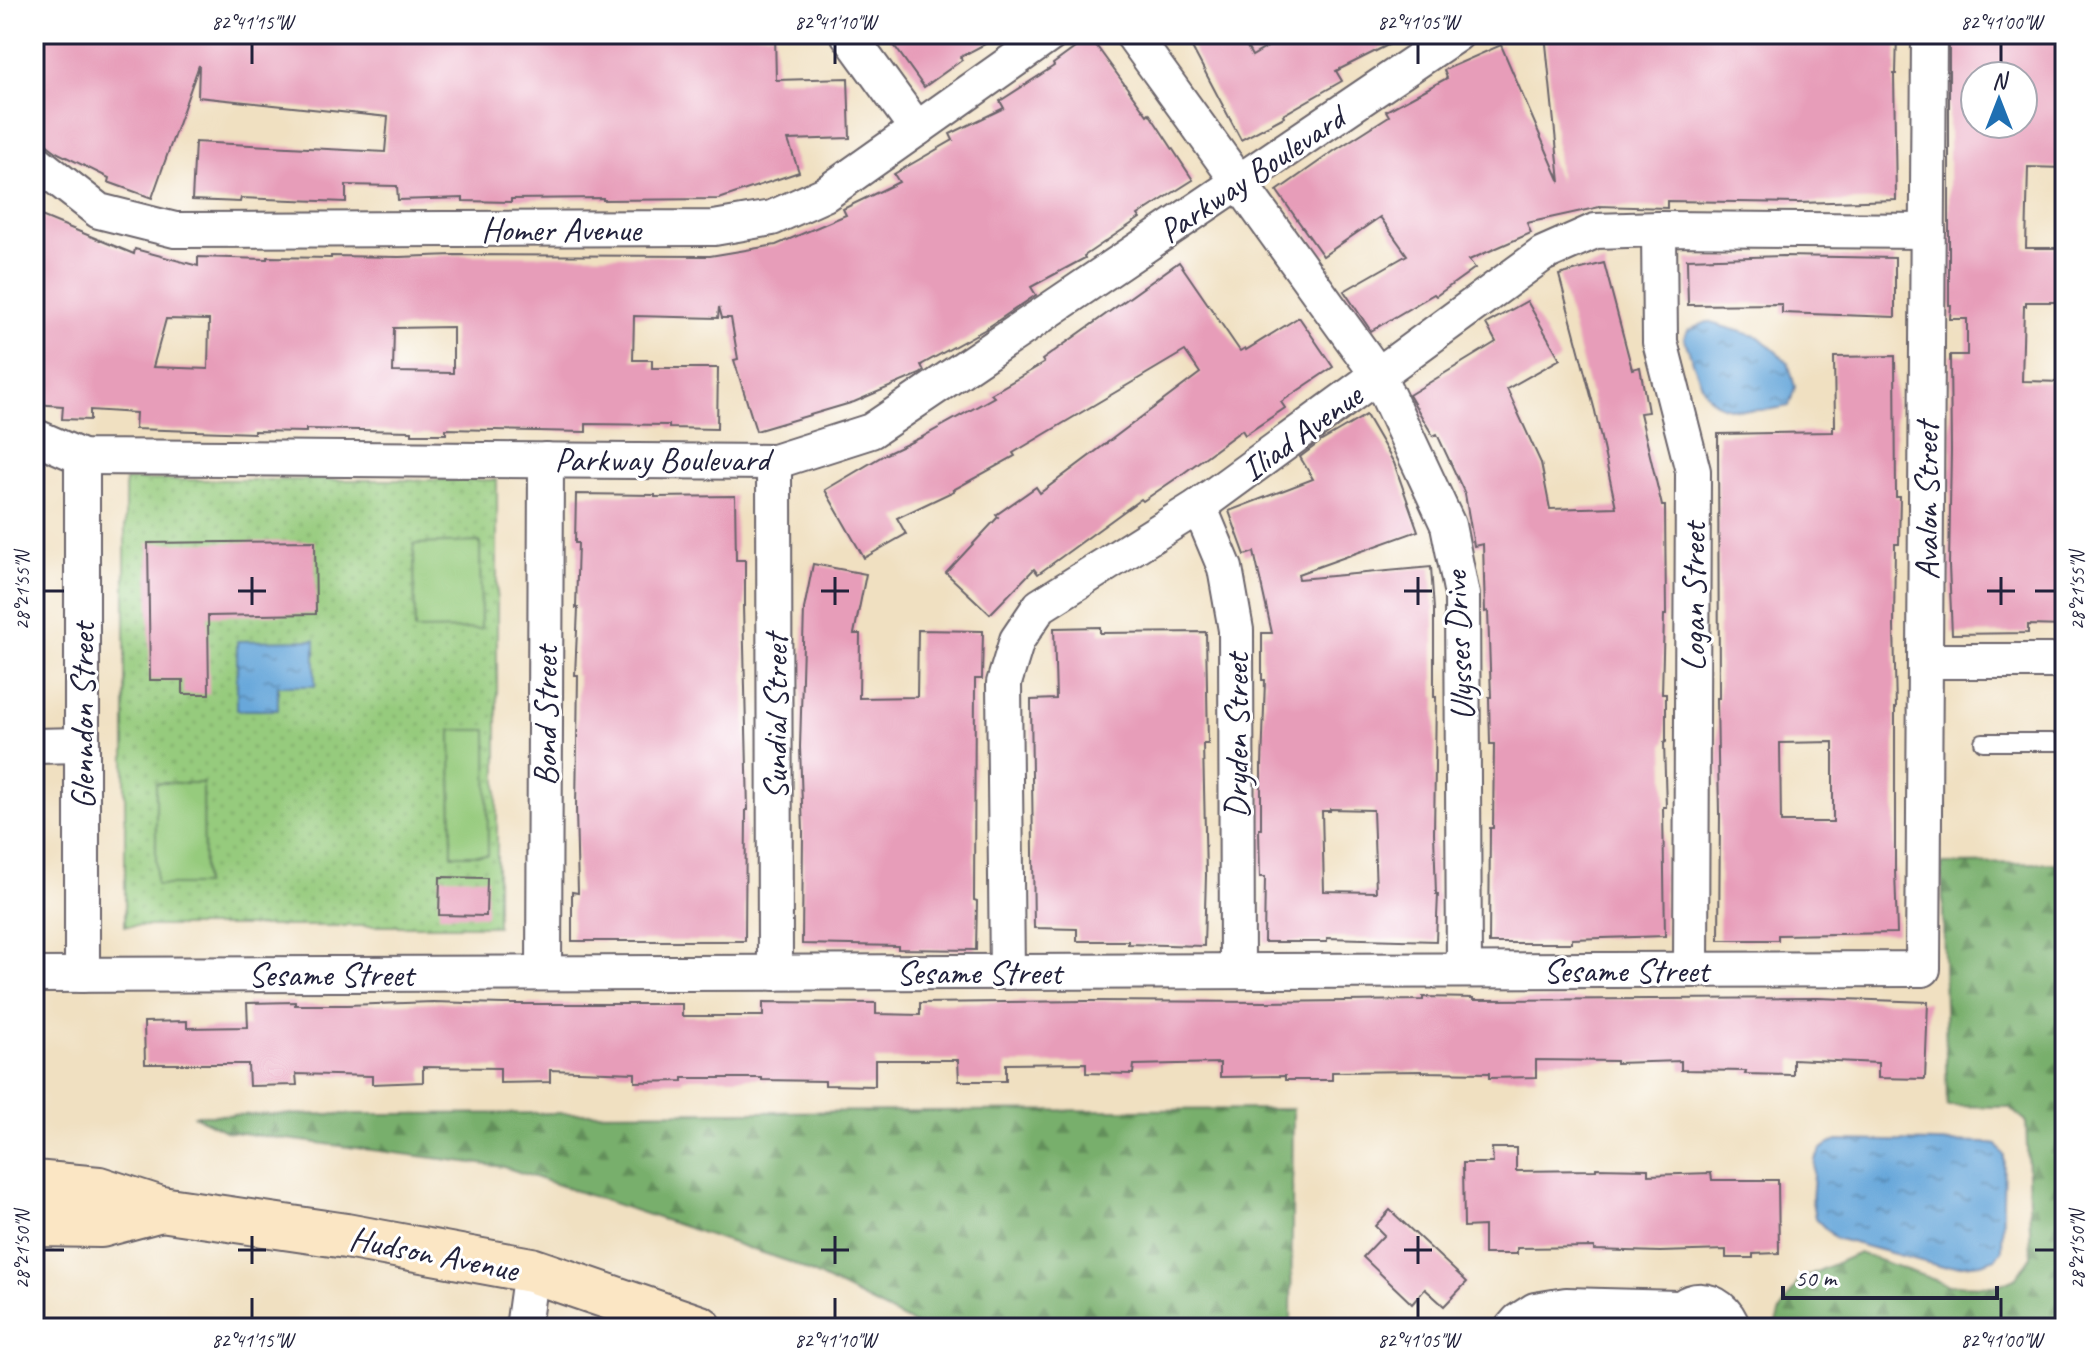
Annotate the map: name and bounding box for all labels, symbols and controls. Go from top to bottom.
text: 82°41'15"W [211,10,296,35]
text: 82°41'10"W [794,10,879,35]
text: 82°41'05"W [1377,10,1462,35]
text: 82°41'00"W [1960,10,2045,35]
north arrow [1959,60,2039,140]
text: N [1992,67,2009,95]
street label: Parkway Boulevard [1150,93,1357,252]
street label: Homer Avenue [481,208,643,251]
street label: Iliad Avenue [1232,373,1372,491]
street label: Avalon Street [1905,417,1948,580]
street label: Parkway Boulevard [555,438,775,481]
street label: Logan Street [1672,519,1715,672]
text: 28°21'55"N [10,549,35,630]
text: 28°21'55"N [2065,549,2090,630]
street label: Ulysses Drive [1433,568,1484,722]
street label: Glenndon Street [61,619,104,809]
street label: Sundial Street [754,630,797,800]
street label: Bond Street [524,642,567,786]
street label: Dryden Street [1215,650,1258,819]
street label: Sesame Street [1543,949,1713,992]
street label: Sesame Street [896,951,1066,994]
street label: Sesame Street [248,953,418,996]
text: 28°21'50"N [10,1208,35,1289]
text: 28°21'50"N [2065,1208,2090,1289]
street label: Hudson Avenue [346,1216,524,1291]
scale bar [1783,1250,1997,1300]
text: 50 m [1795,1263,1838,1293]
text: 82°41'15"W [211,1328,296,1353]
text: 82°41'10"W [794,1328,879,1353]
text: 82°41'05"W [1377,1328,1462,1353]
text: 82°41'00"W [1960,1328,2045,1353]

